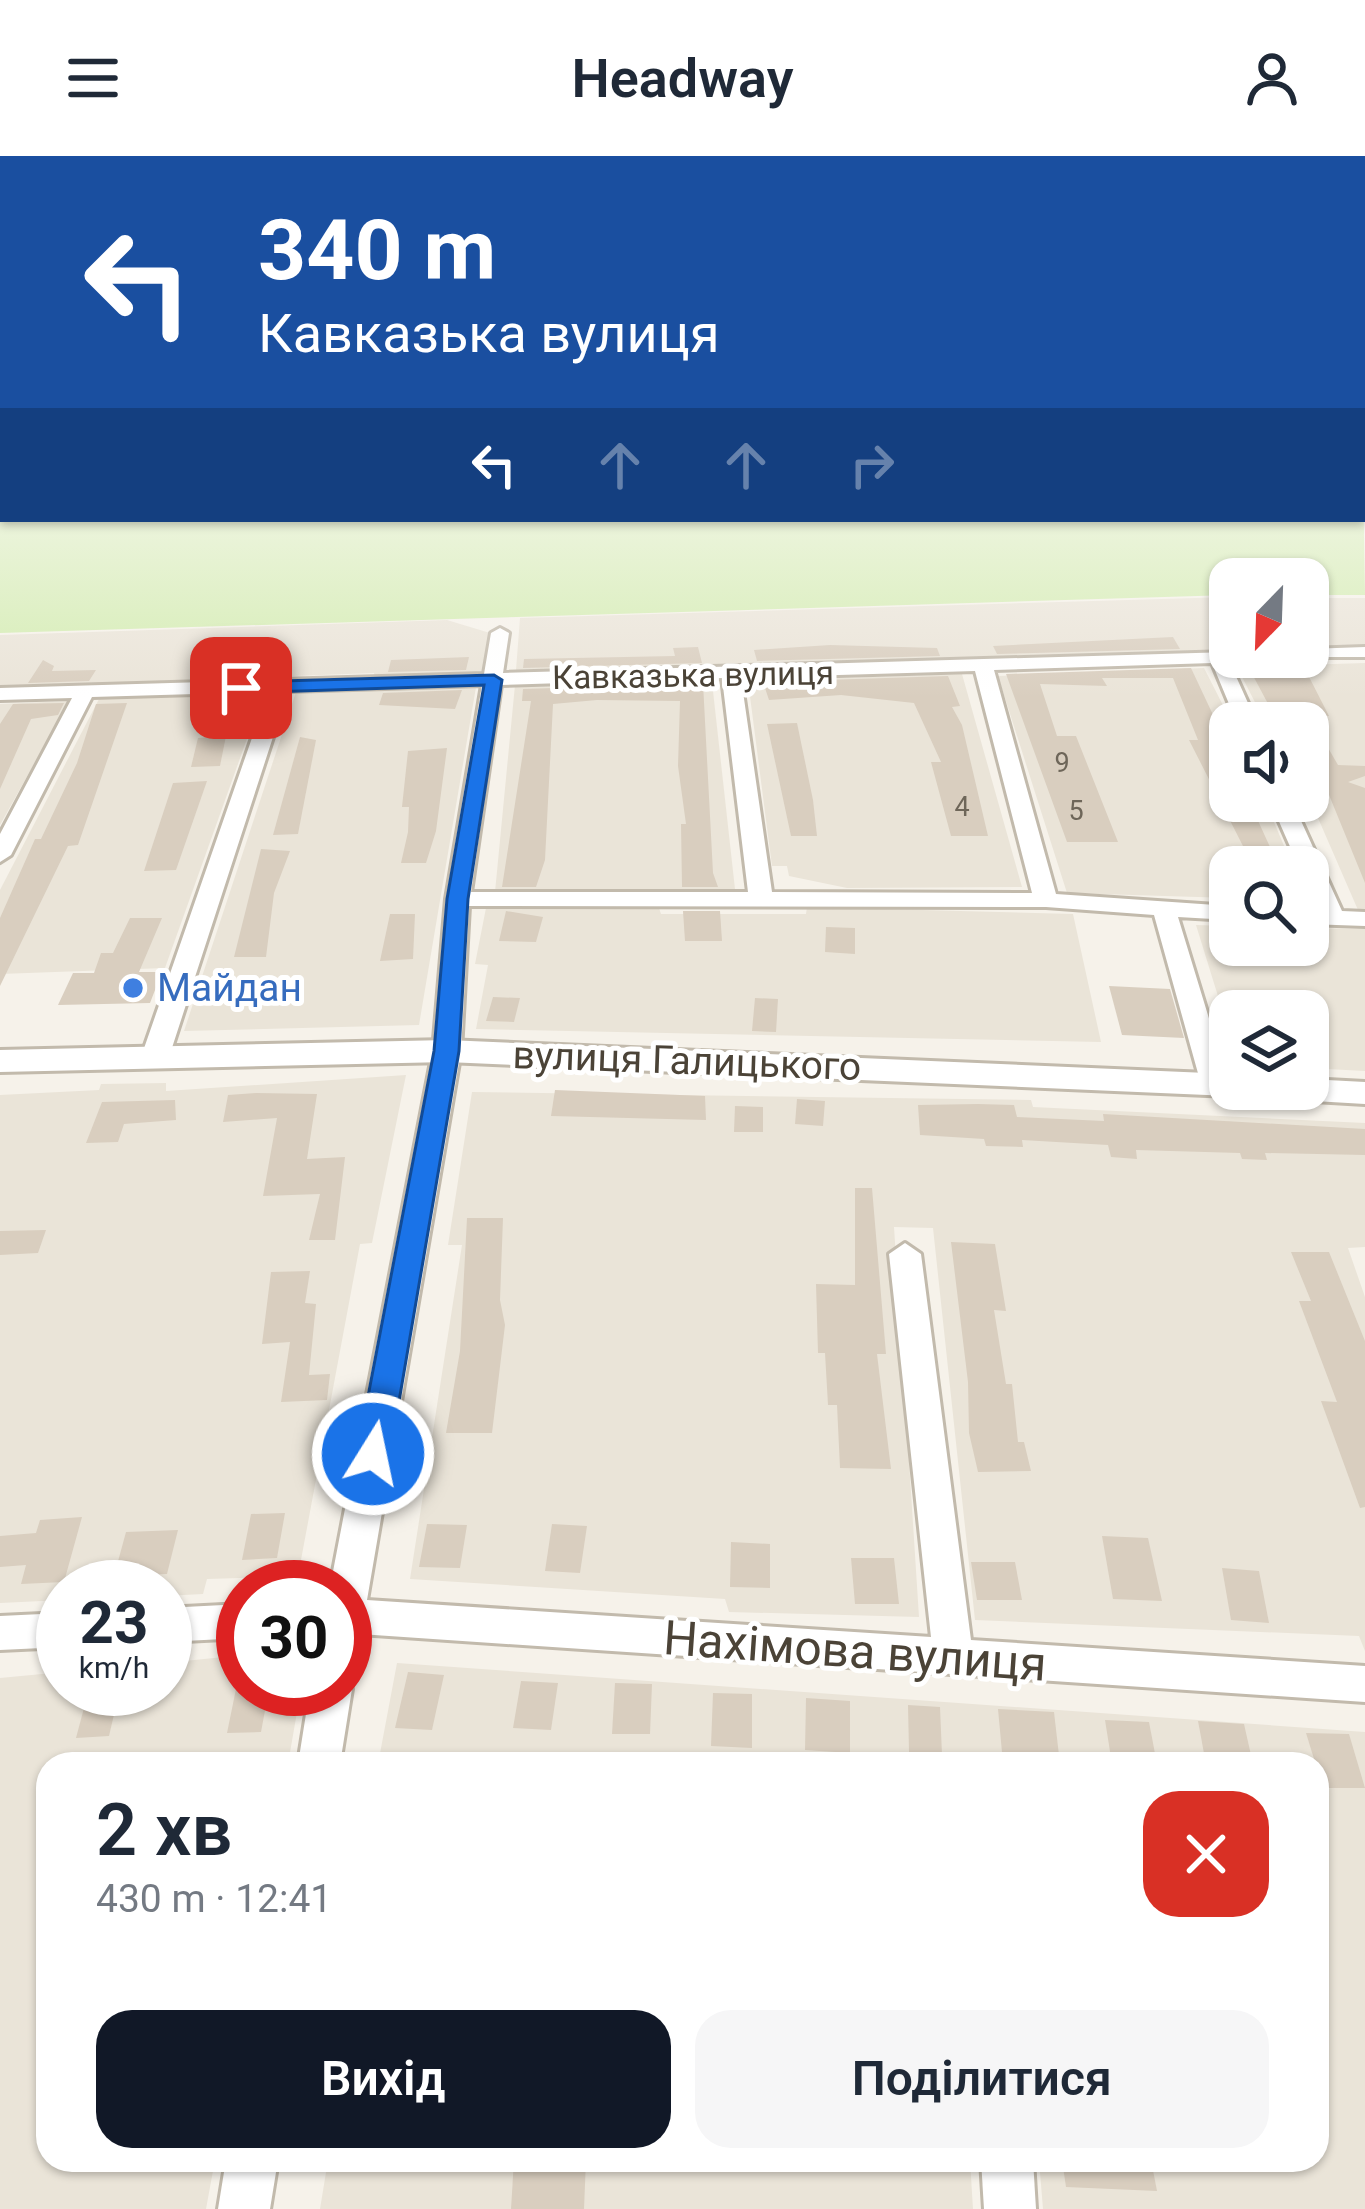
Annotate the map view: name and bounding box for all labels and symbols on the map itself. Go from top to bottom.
north arrow [1209,558,1329,678]
pin [190,637,292,739]
street label: Кавказька вулиця [552,653,834,697]
house number: 9 [1054,747,1070,779]
house number: 4 [954,791,970,823]
house number: 5 [1068,795,1084,827]
place label: Майдан [157,965,302,1011]
marker: Майдан [120,975,146,1001]
street label: вулиця Галицького [512,1032,862,1090]
position arrow [310,1391,436,1517]
speed limit sign: 30 [216,1560,372,1716]
street label: Нахімова вулиця [662,1609,1048,1693]

